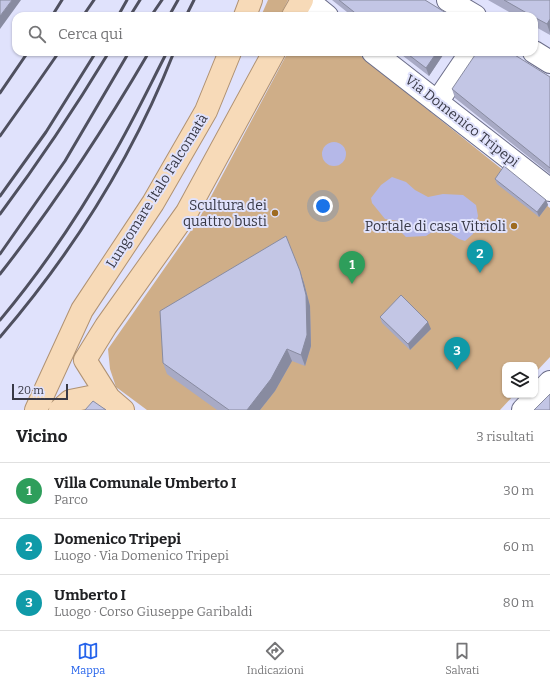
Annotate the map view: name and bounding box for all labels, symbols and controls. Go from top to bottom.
search box [12,12,538,56]
icon: search [26,23,48,45]
text: Cerca qui [58,25,123,43]
street label: Via Domenico Tripepi [402,71,522,171]
street label: Lungomare Italo Falcomatà [103,111,212,271]
your location [313,196,333,216]
place label: Scultura dei quattro busti [183,197,267,230]
marker: Scultura dei quattro busti [270,208,280,218]
place label: Portale di casa Vitrioli [365,218,506,235]
marker: Portale di casa Vitrioli [509,221,519,231]
pin: 2 [467,240,493,273]
pin: 1 [339,251,365,284]
pin: 3 [444,337,470,370]
map controls [502,362,538,398]
button: layers [502,362,538,398]
scale bar [12,382,68,401]
text: 20 m [18,384,44,397]
text: Vicino [16,426,68,447]
text: 3 risultati [476,429,534,444]
text: Villa Comunale Umberto I [54,474,236,492]
text: 1 [26,483,32,498]
text: 30 m [503,483,534,498]
text: Parco [54,492,88,507]
text: Domenico Tripepi [54,530,181,548]
text: 2 [25,539,33,554]
text: 60 m [503,539,534,554]
text: Luogo · Via Domenico Tripepi [54,548,229,563]
text: Umberto I [54,586,126,604]
text: 3 [25,595,33,610]
text: 80 m [503,595,534,610]
text: Luogo · Corso Giuseppe Garibaldi [54,604,252,619]
tab: Mappa [71,640,105,677]
tab: Indicazioni [247,640,304,677]
tab: Salvati [445,640,479,677]

